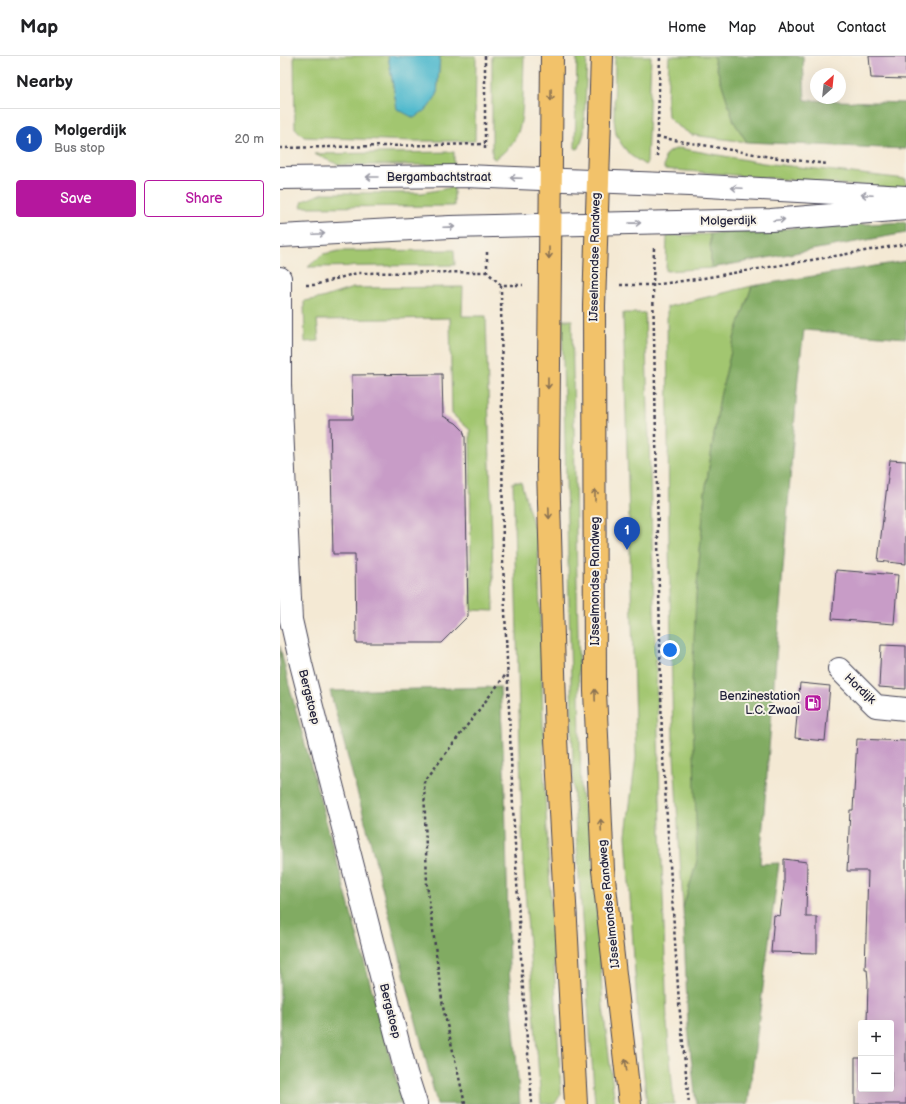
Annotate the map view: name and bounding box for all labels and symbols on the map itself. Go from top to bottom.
north arrow [810,68,846,104]
one-way arrow [547,88,555,101]
street label: Bergambachtstraat [387,170,491,185]
one-way arrow [366,173,379,181]
one-way arrow [510,175,523,182]
one-way arrow [731,184,744,192]
one-way arrow [861,191,874,199]
street label: IJsselmondse Randweg [586,192,604,322]
street label: Molgerdijk [700,213,756,229]
one-way arrow [772,216,785,223]
one-way arrow [628,219,641,227]
one-way arrow [442,223,455,231]
one-way arrow [312,230,325,238]
one-way arrow [545,246,553,259]
one-way arrow [544,376,552,389]
one-way arrow [591,489,599,502]
one-way arrow [545,506,553,519]
street label: IJsselmondse Randweg [588,516,603,646]
pin: 1 [614,517,640,550]
your location [660,640,680,660]
street label: Bergstoep [295,668,323,726]
street label: Hordijk [841,671,879,708]
one-way arrow [591,689,599,702]
place label: Benzinestation L.C. Zwaal [719,689,800,718]
fuel station icon: Benzinestation L.C. Zwaal [803,693,823,713]
one-way arrow [598,819,605,832]
street label: IJsselmondse Randweg [595,839,623,969]
street label: Bergstoep [376,982,404,1040]
one-way arrow [622,1059,629,1072]

